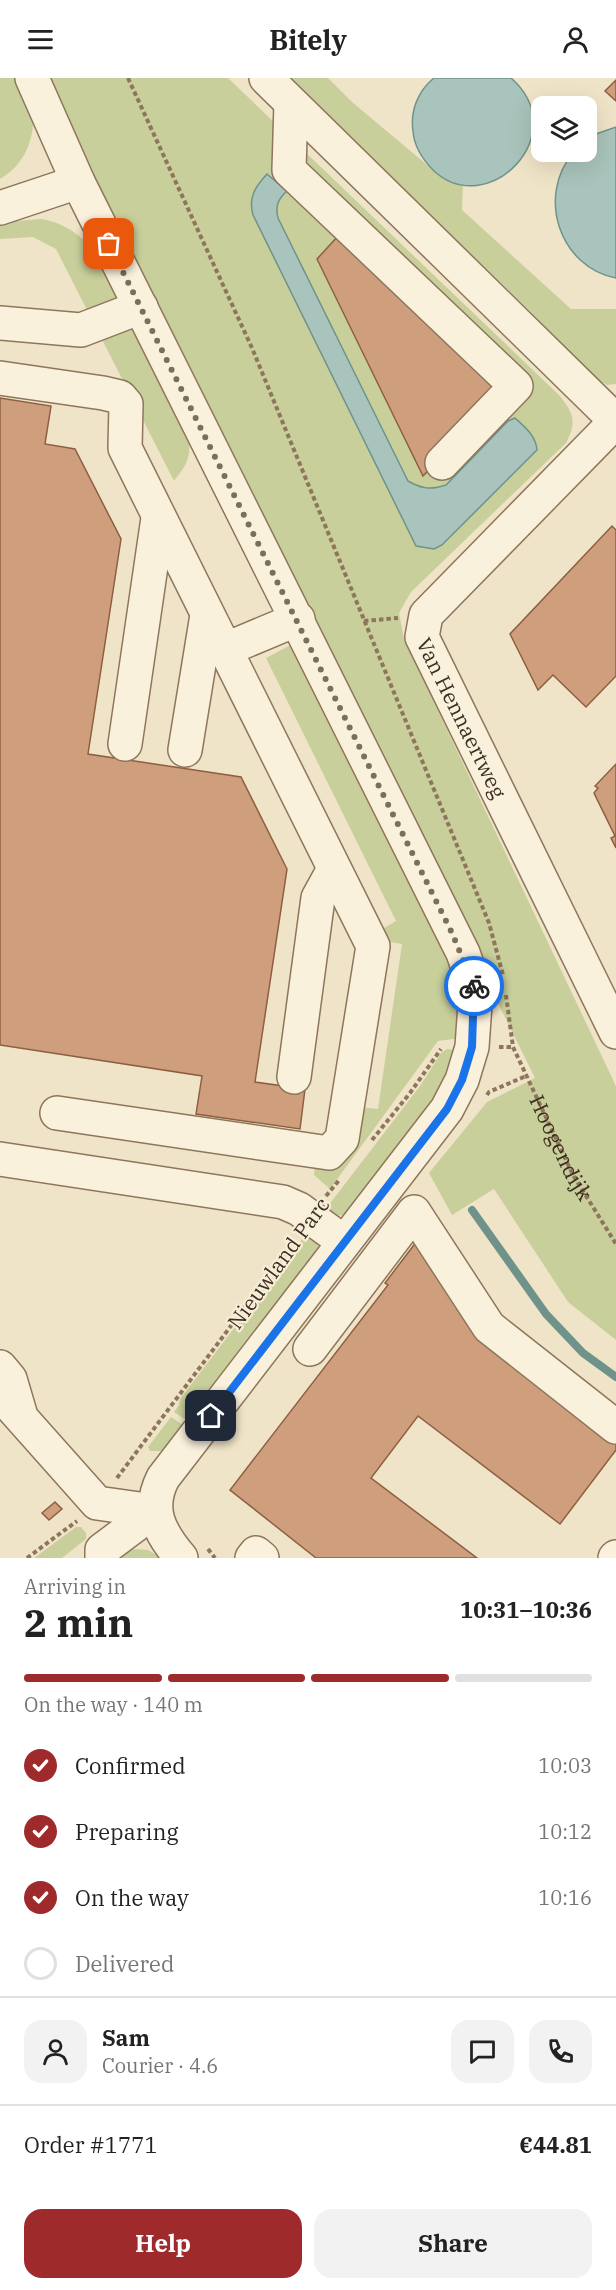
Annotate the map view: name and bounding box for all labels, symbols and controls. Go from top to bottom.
text: Bitely [269,22,347,57]
icon: menu [24,23,57,56]
icon: person [559,23,592,56]
map controls [531,96,597,162]
button: layers [531,96,597,162]
pin [83,218,134,269]
icon: bag [92,227,125,260]
street label: Van Hennaertweg [410,633,513,803]
courier [444,956,504,1016]
icon: bike [458,970,491,1003]
street label: Hoogendijk [523,1090,600,1206]
street label: Nieuwland Parc [221,1191,335,1335]
pin [185,1390,236,1441]
icon: home [194,1399,227,1432]
text: Arriving in [24,1573,126,1600]
text: 10:31–10:36 [460,1595,592,1624]
text: 2 min [24,1597,133,1648]
text: On the way · 140 m [24,1691,203,1718]
icon: check [24,1749,57,1782]
text: Confirmed [75,1751,186,1780]
text: 10:03 [538,1752,592,1779]
icon: check [24,1815,57,1848]
text: Preparing [75,1817,179,1846]
text: 10:12 [538,1818,592,1845]
icon: check [24,1881,57,1914]
text: On the way [75,1883,189,1912]
text: 10:16 [538,1884,592,1911]
text: Delivered [75,1949,174,1978]
button: person [24,2020,87,2083]
button: chat [451,2020,514,2083]
button: phone [529,2020,592,2083]
text: Sam [102,2023,150,2052]
text: Courier · 4.6 [102,2052,218,2079]
text: Order #1771 [24,2130,158,2159]
text: €44.81 [519,2130,592,2159]
button: Help [24,2209,302,2278]
button: Share [314,2209,592,2278]

